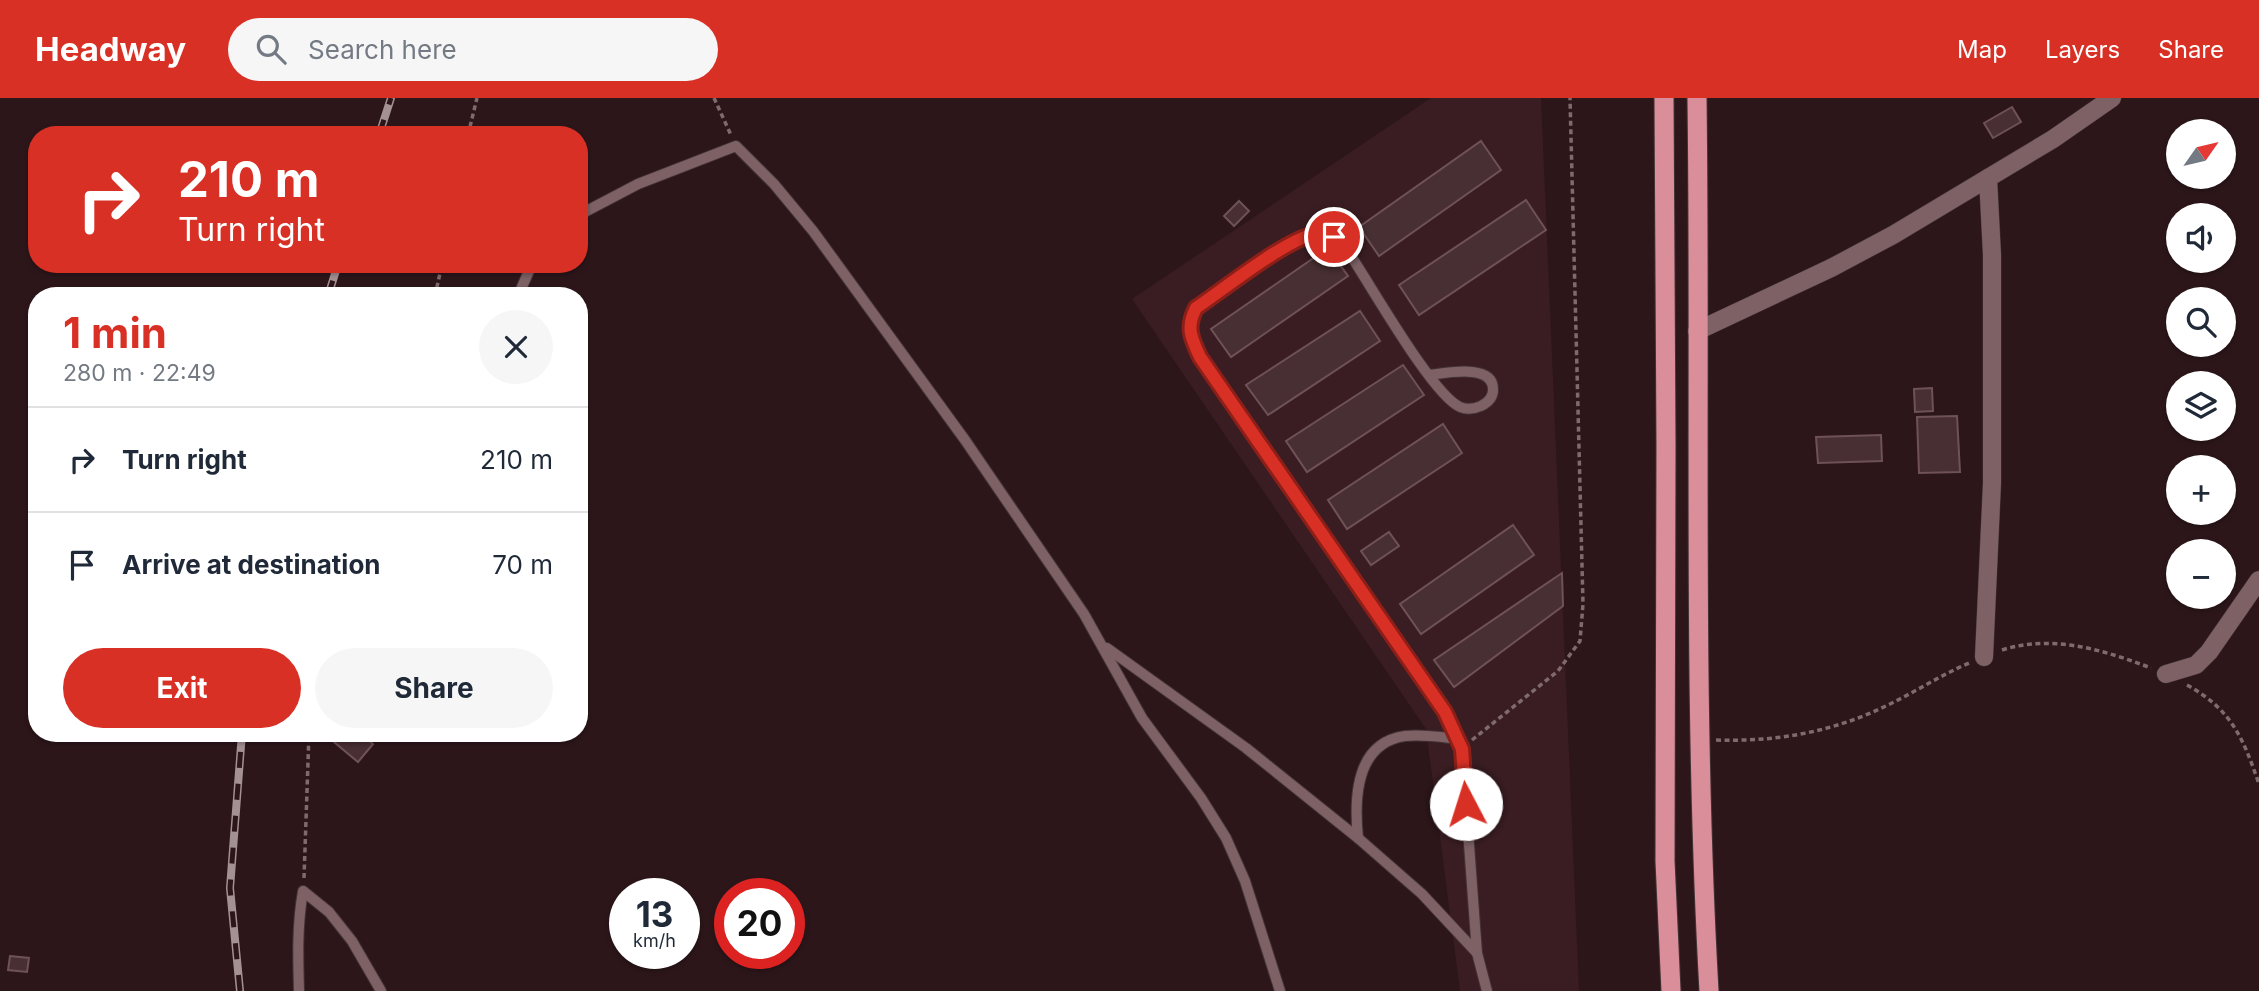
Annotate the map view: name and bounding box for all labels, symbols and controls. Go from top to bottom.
search box [228,18,718,81]
text: Headway [35,29,186,69]
icon: search [252,30,290,68]
text: Search here [308,34,457,65]
text: Map [1957,35,2007,64]
text: Layers [2045,35,2120,64]
text: Share [2158,35,2224,64]
north arrow [2166,119,2236,189]
map controls [2166,119,2236,609]
text: 210 m [178,150,319,209]
icon: right [63,154,154,245]
button: sound [2166,203,2236,273]
pin [1304,207,1364,267]
text: Turn right [178,210,325,249]
icon: arrive [1315,218,1353,256]
button: search [2166,287,2236,357]
text: 1 min [63,307,167,358]
button: close [479,310,553,384]
text: 280 m · 22:49 [63,359,216,387]
button: layers [2166,371,2236,441]
icon: right [63,441,101,479]
text: Turn right [122,444,247,475]
text: 210 m [480,444,553,475]
button: + [2166,455,2236,525]
button: − [2166,539,2236,609]
icon: arrive [63,546,101,584]
text: Arrive at destination [122,549,381,580]
text: 70 m [492,549,553,580]
button: Exit [63,648,301,728]
button: Share [315,648,553,728]
position arrow [1429,767,1503,841]
speed limit sign: 20 [714,878,805,969]
text: 13 [636,893,673,935]
text: km/h [633,930,676,951]

